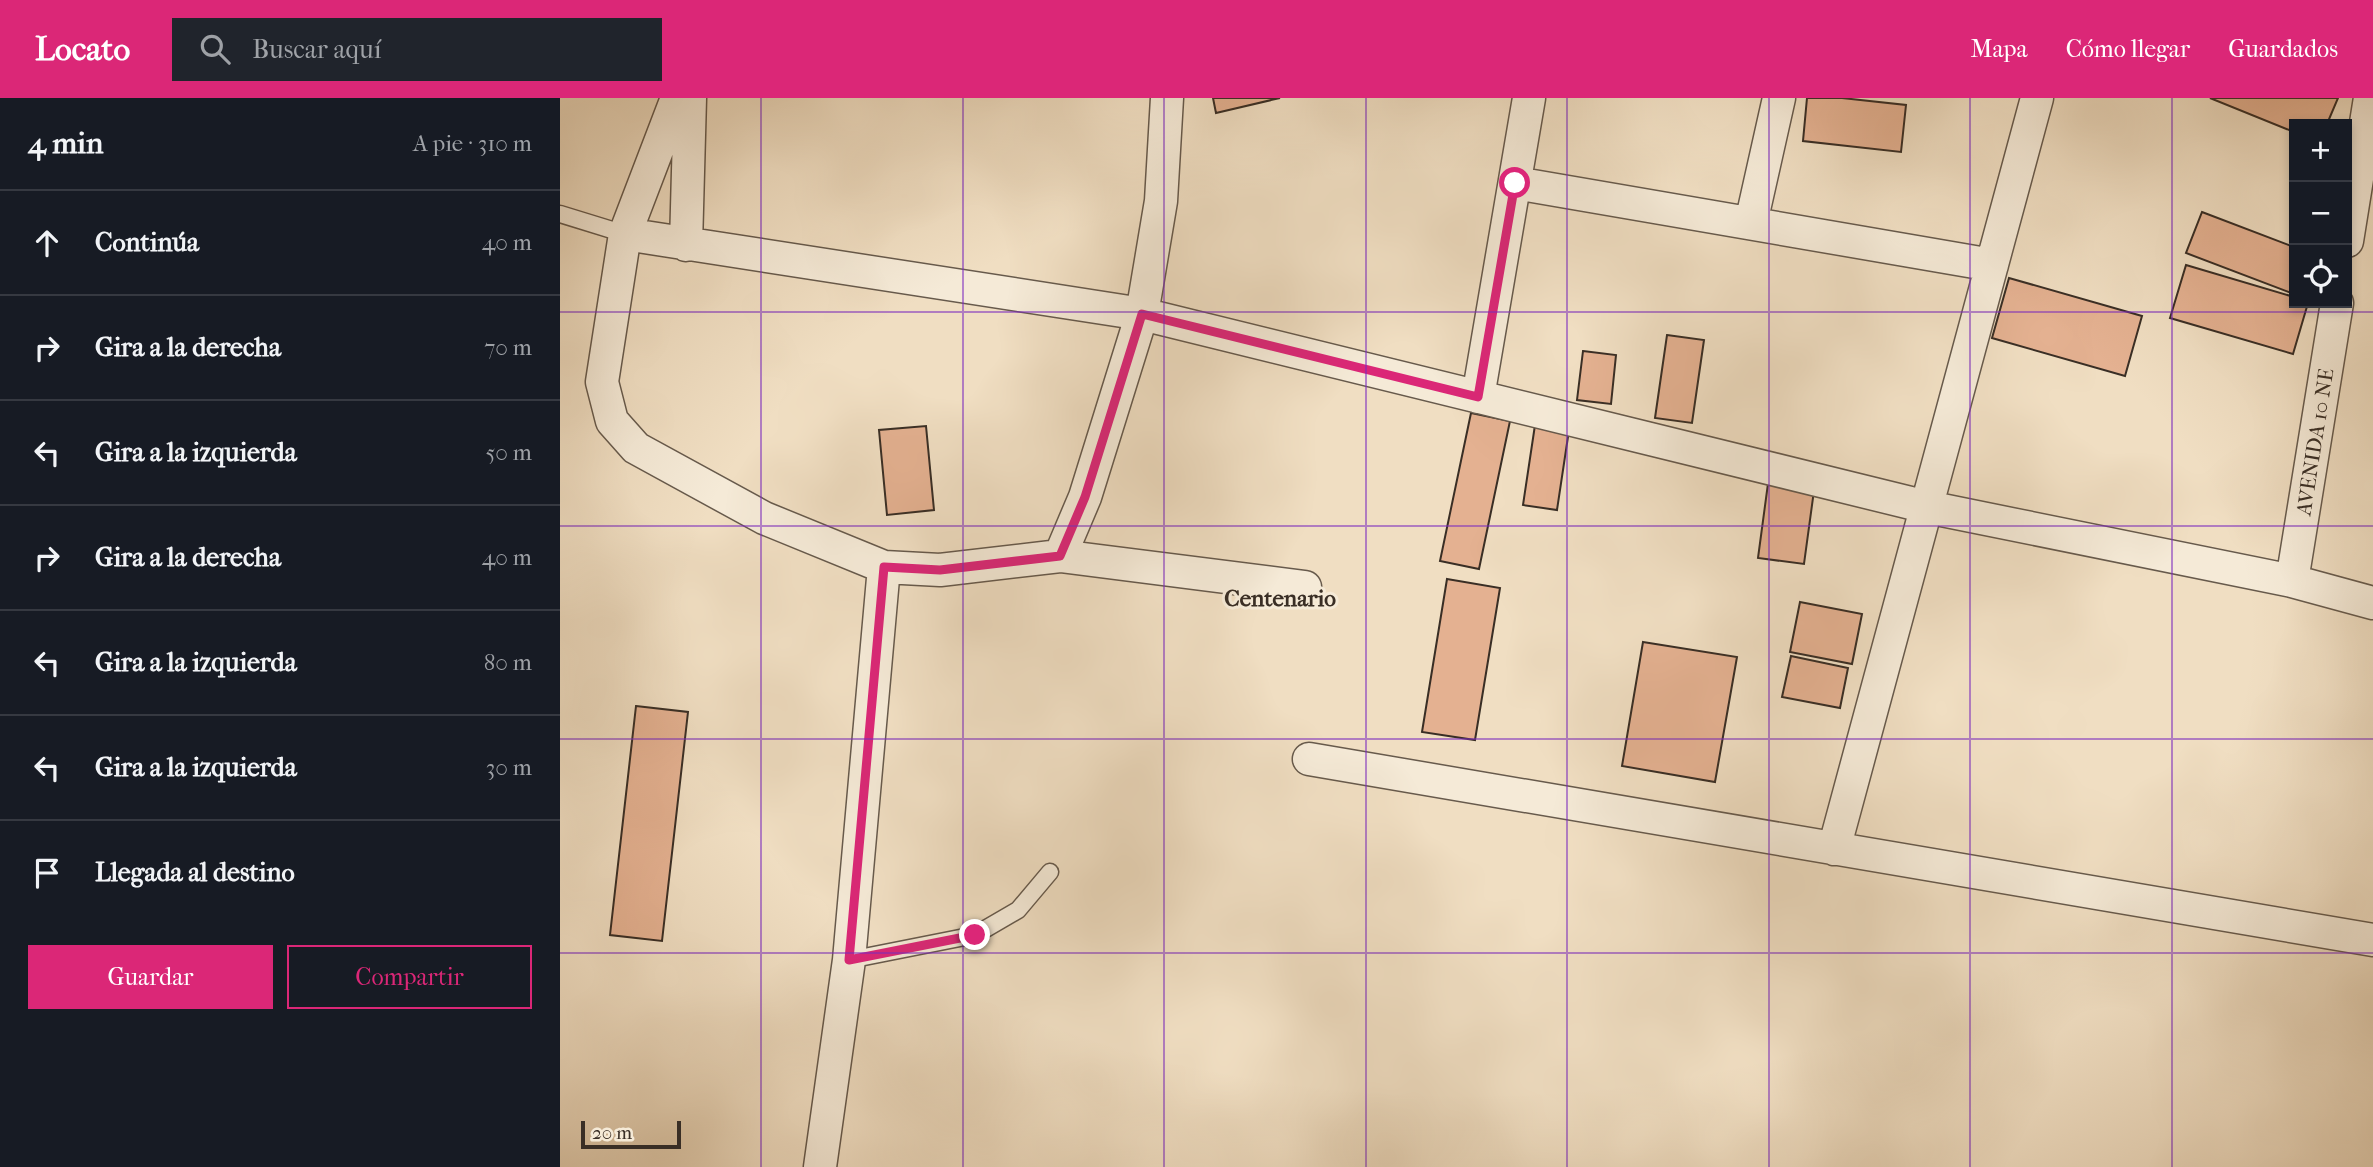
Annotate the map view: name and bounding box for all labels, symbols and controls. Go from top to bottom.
search box [172,18,662,81]
text: Locato [35,30,130,69]
icon: search [196,30,234,68]
text: Buscar aquí [252,34,381,65]
text: Mapa [1970,35,2028,63]
text: Cómo llegar [2066,35,2190,63]
text: Guardados [2228,35,2338,63]
map controls [2289,119,2352,308]
button: + [2289,119,2352,182]
text: 4 min [28,126,103,161]
text: A pie · 310 m [413,130,532,157]
route start [1499,167,1530,198]
button: − [2289,182,2352,245]
icon: ahead [28,224,66,262]
text: Continúa [95,227,199,258]
text: 40 m [482,229,532,256]
button: locate [2289,245,2352,308]
icon: right [28,329,66,367]
text: Gira a la derecha [95,332,281,363]
text: 70 m [484,334,532,361]
street label: AVENIDA 10 NE [2291,366,2339,518]
icon: left [28,434,66,472]
text: Gira a la izquierda [95,437,297,468]
text: 50 m [485,439,532,466]
icon: right [28,539,66,577]
text: Gira a la derecha [95,542,281,573]
text: 40 m [482,544,532,571]
district label: Centenario [1224,585,1336,612]
icon: left [28,644,66,682]
text: Gira a la izquierda [95,647,297,678]
text: 80 m [484,649,532,676]
icon: left [28,749,66,787]
text: Gira a la izquierda [95,752,297,783]
text: 30 m [486,754,532,781]
icon: arrive [28,854,66,892]
text: Llegada al destino [95,857,295,888]
route end [959,919,990,950]
button: Guardar [28,945,273,1009]
button: Compartir [287,945,532,1009]
scale bar [581,1118,681,1150]
text: 20 m [592,1122,632,1144]

